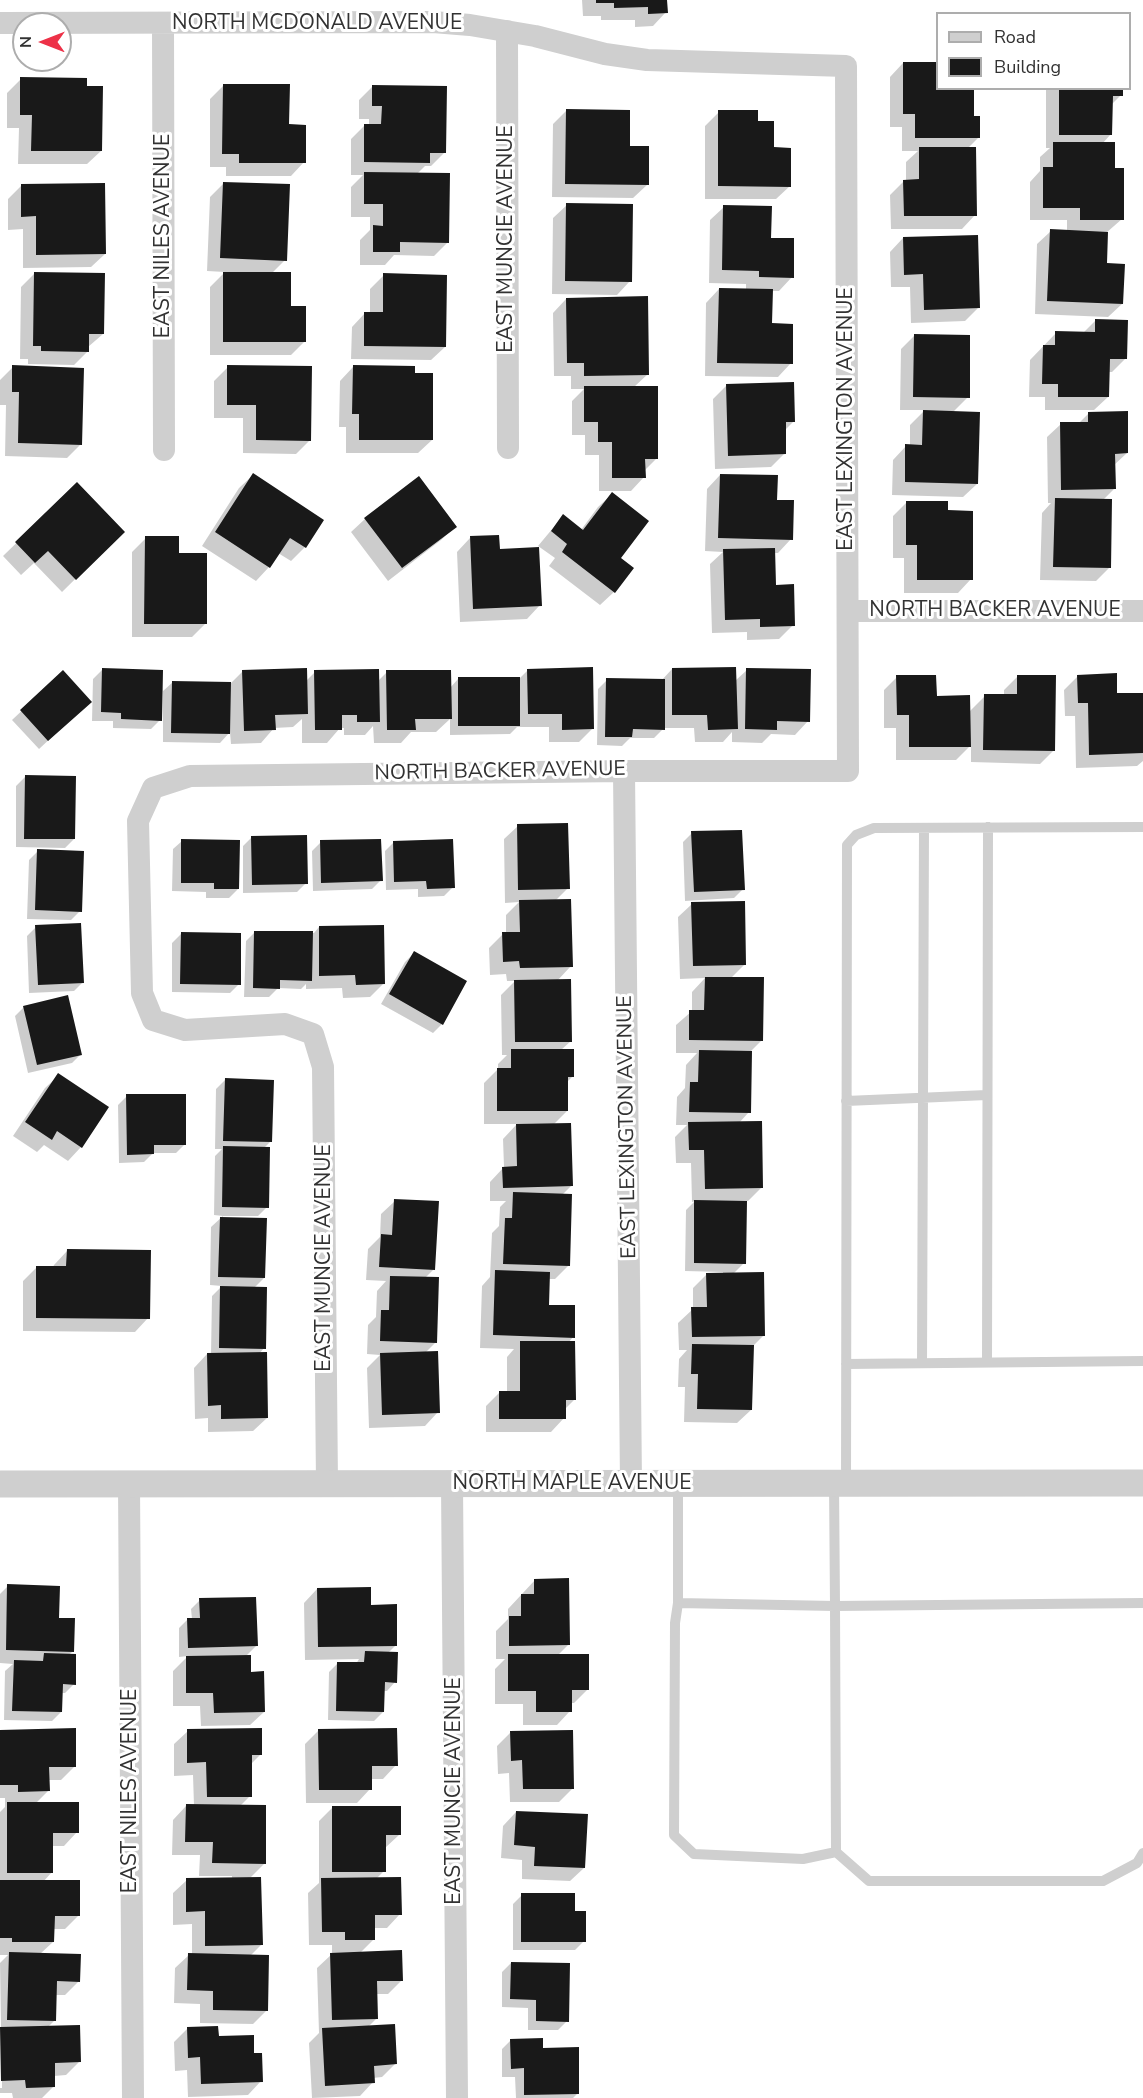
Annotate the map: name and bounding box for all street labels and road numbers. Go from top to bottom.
street label: NORTH MCDONALD AVENUE [172,11,462,37]
street label: EAST MUNCIE AVENUE [494,125,520,353]
street label: EAST NILES AVENUE [151,134,177,338]
street label: EAST LEXINGTON AVENUE [834,287,860,551]
street label: NORTH BACKER AVENUE [869,598,1121,624]
street label: NORTH BACKER AVENUE [374,757,626,787]
street label: EAST LEXINGTON AVENUE [613,995,643,1259]
street label: EAST MUNCIE AVENUE [312,1144,338,1372]
street label: NORTH MAPLE AVENUE [453,1471,691,1497]
street label: EAST MUNCIE AVENUE [442,1677,468,1905]
street label: EAST NILES AVENUE [118,1689,144,1893]

